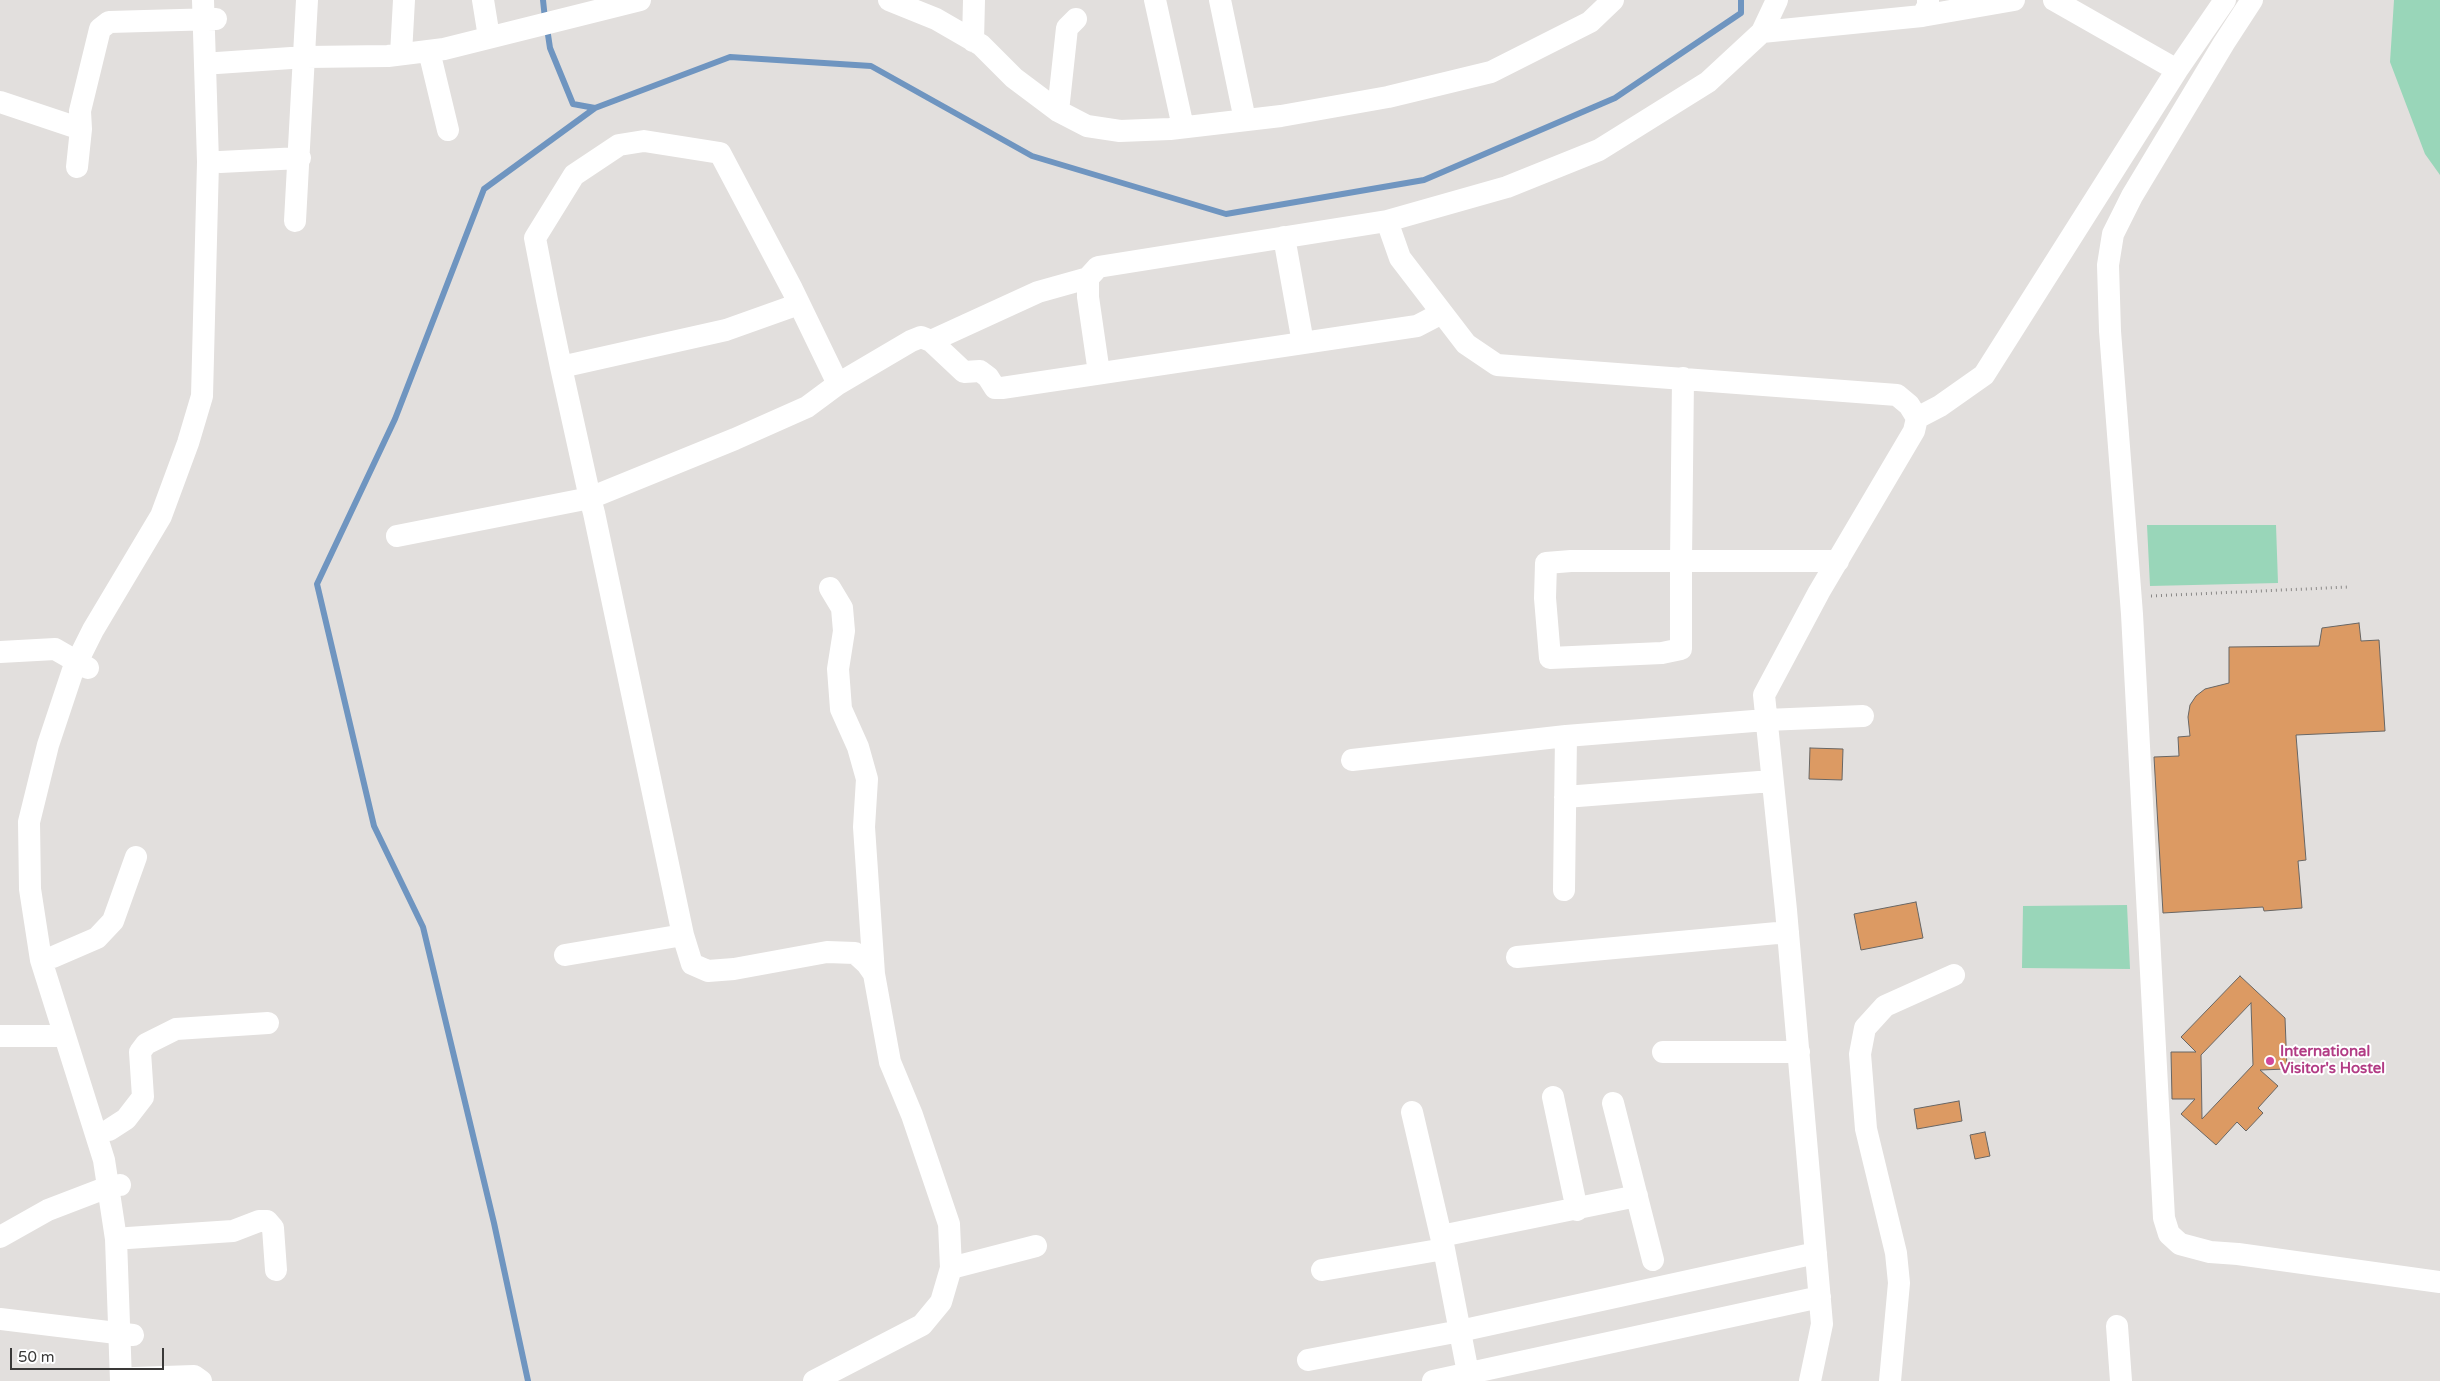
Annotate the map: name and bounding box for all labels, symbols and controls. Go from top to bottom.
place label: International Visitor's Hostel [2280,1043,2385,1078]
marker: International Visitor's Hostel [2264,1055,2276,1067]
scale bar [12,1338,166,1370]
text: 50 m [18,1348,55,1366]

